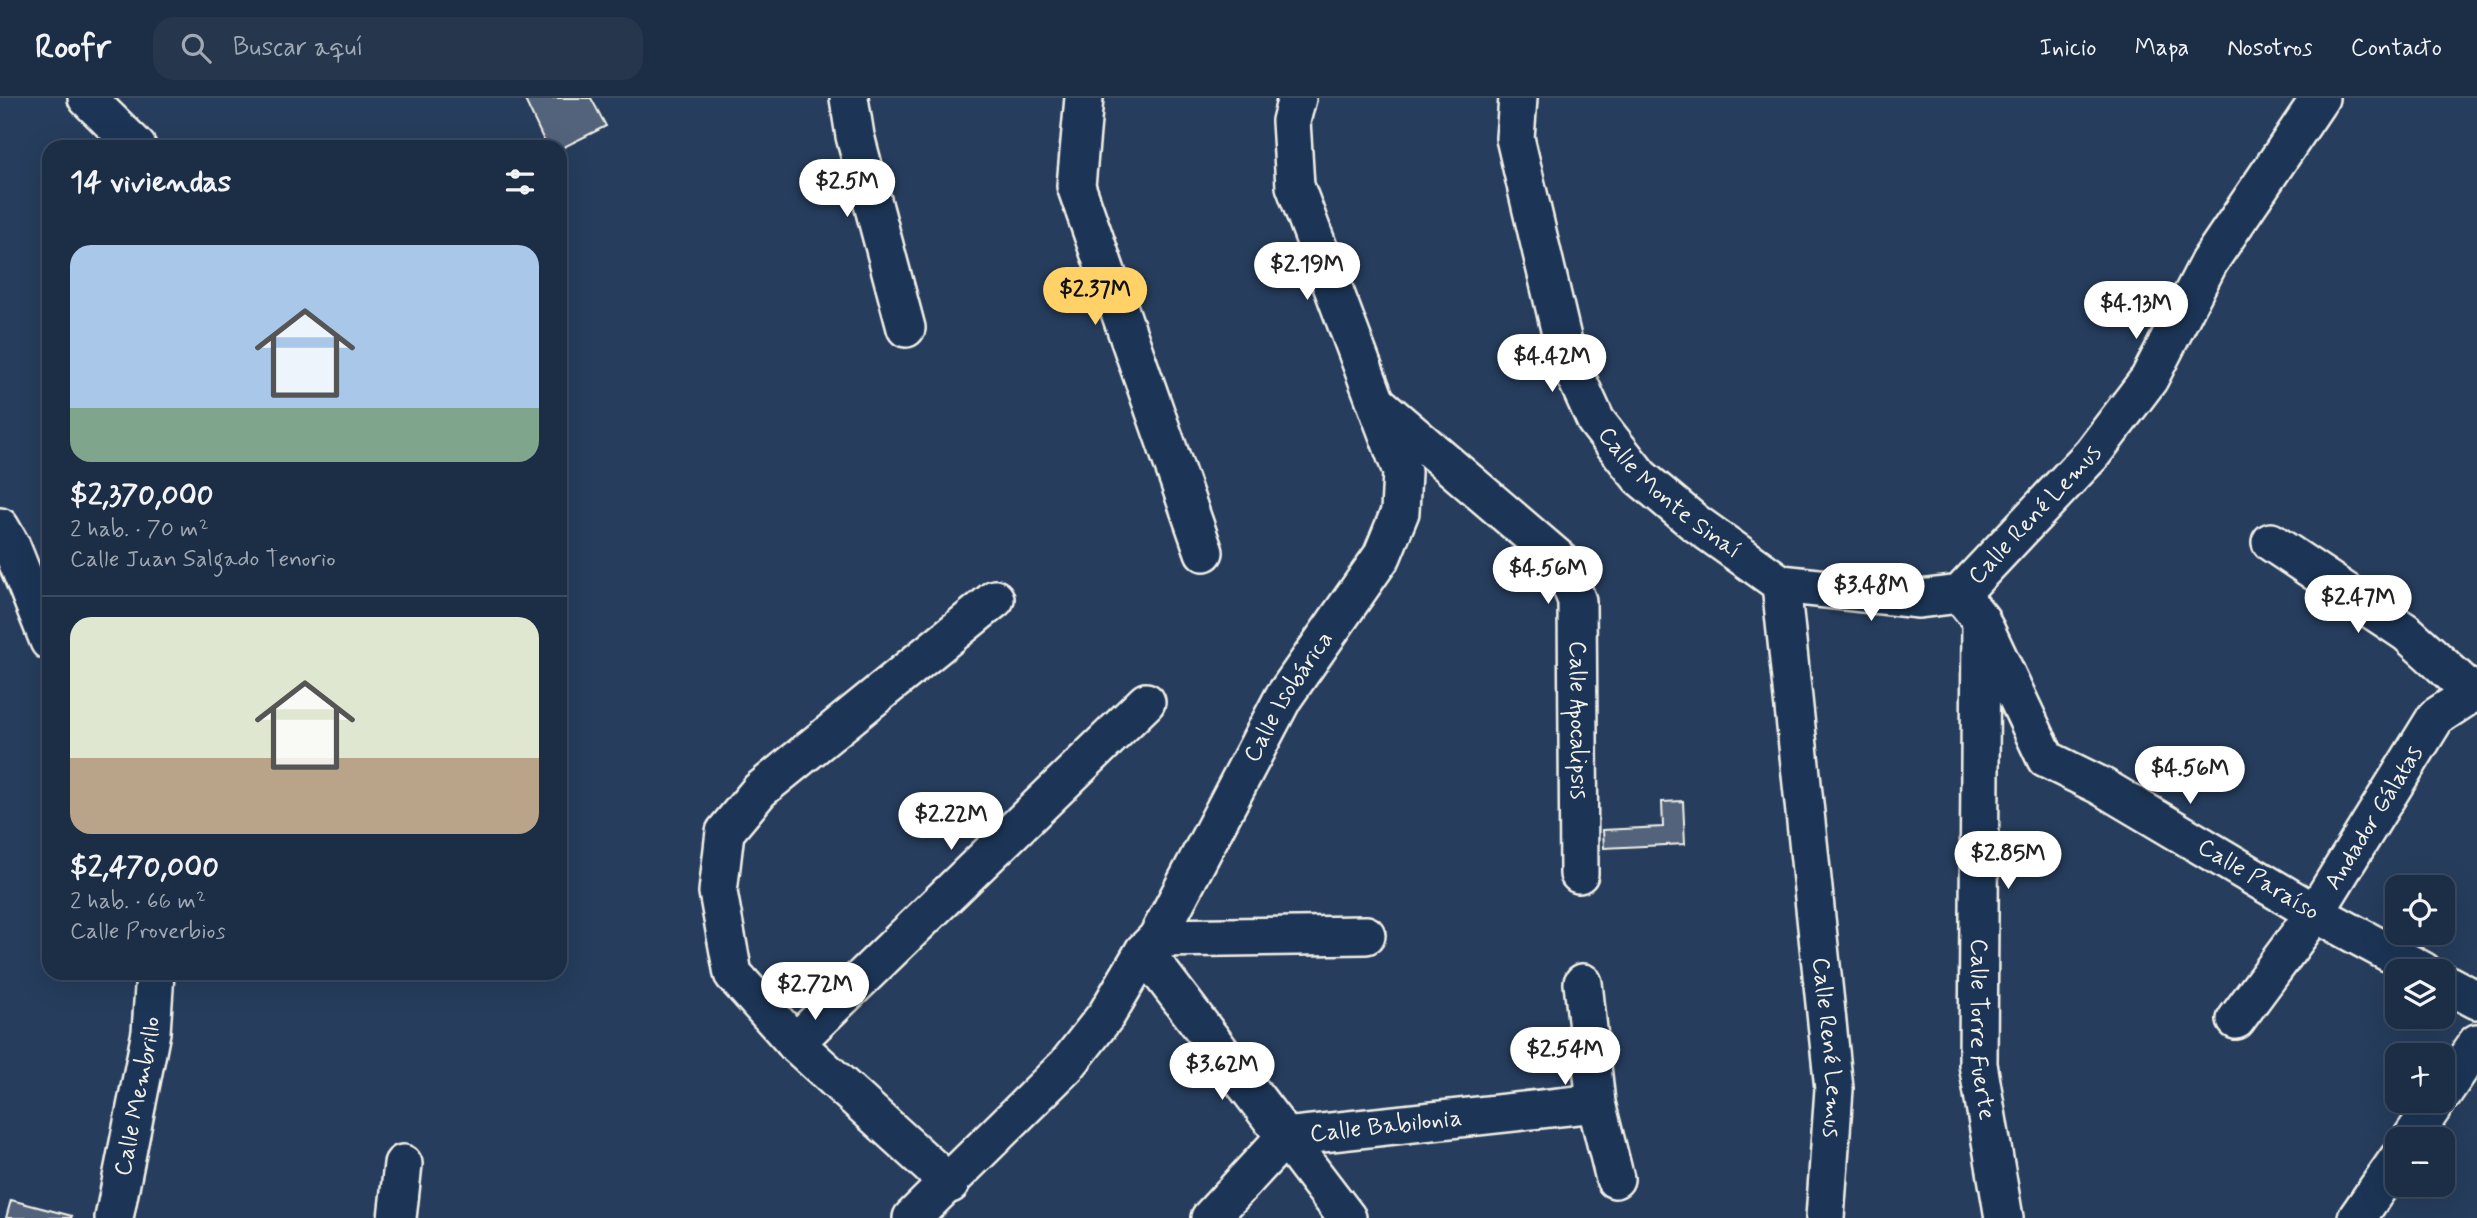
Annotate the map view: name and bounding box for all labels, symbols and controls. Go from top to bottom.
search box [153,17,643,80]
text: Roofr [35,26,111,70]
icon: search [177,29,215,67]
text: Buscar aquí [233,31,363,65]
text: Inicio [2039,33,2097,64]
text: Mapa [2135,33,2189,64]
text: Nosotros [2227,33,2313,64]
text: Contacto [2351,33,2442,64]
pin: $2.5M [798,159,896,219]
text: 14 viviendas [70,163,231,202]
icon: filters [501,163,539,201]
text: $2.5M [815,167,879,197]
pin: $2.19M [1250,242,1364,302]
text: $2.19M [1270,250,1344,280]
pin: $2.37M [1038,268,1152,327]
text: $2.37M [1059,275,1131,305]
pin: $4.13M [2079,282,2193,341]
text: $4.13M [2100,289,2172,319]
icon: home [242,290,368,416]
pin: $4.42M [1495,334,1609,394]
text: $4.42M [1513,342,1591,372]
street label: Calle Monte Sinaí [1591,420,1747,566]
street label: Calle René Lemus [1961,439,2109,591]
text: $2,370,000 [70,476,214,515]
text: 2 hab. · 70 m² [70,515,209,545]
text: Calle Juan Salgado Tenorio [70,545,336,575]
pin: $4.56M [1491,546,1605,606]
text: $4.56M [1509,554,1587,584]
pin: $3.48M [1814,564,1928,623]
text: $3.48M [1834,571,1908,601]
pin: $2.47M [2301,575,2415,635]
text: $2.47M [2321,583,2395,613]
street label: Calle Isobárica [1236,625,1341,768]
street label: Calle Apocalipsis [1559,641,1594,800]
icon: home [242,662,368,788]
street label: Andador Gálatas [2317,740,2430,896]
pin: $4.56M [2133,746,2247,806]
text: $4.56M [2151,754,2229,784]
pin: $2.22M [894,792,1008,852]
text: $2.22M [914,800,988,830]
street label: Calle Paraíso [2192,831,2325,928]
pin: $2.85M [1951,832,2065,891]
text: $2.85M [1970,839,2046,869]
text: $2,470,000 [70,848,219,887]
map controls [2385,875,2455,1197]
button: locate [2385,875,2455,945]
text: 2 hab. · 66 m² [70,887,206,917]
text: Calle Proverbios [70,917,226,947]
street label: Calle Torre Fuerte [1962,938,2003,1123]
street label: Calle René Lemus [1805,956,1850,1139]
button: layers [2385,959,2455,1029]
pin: $2.72M [758,962,872,1022]
text: $2.72M [777,970,853,1000]
street label: Calle Membrillo [107,1016,167,1179]
pin: $2.54M [1508,1028,1622,1087]
text: $2.54M [1526,1035,1604,1065]
pin: $3.62M [1165,1042,1279,1102]
button: + [2385,1043,2455,1113]
text: $3.62M [1186,1050,1258,1080]
street label: Calle Babilonia [1308,1102,1464,1150]
button: − [2385,1127,2455,1197]

